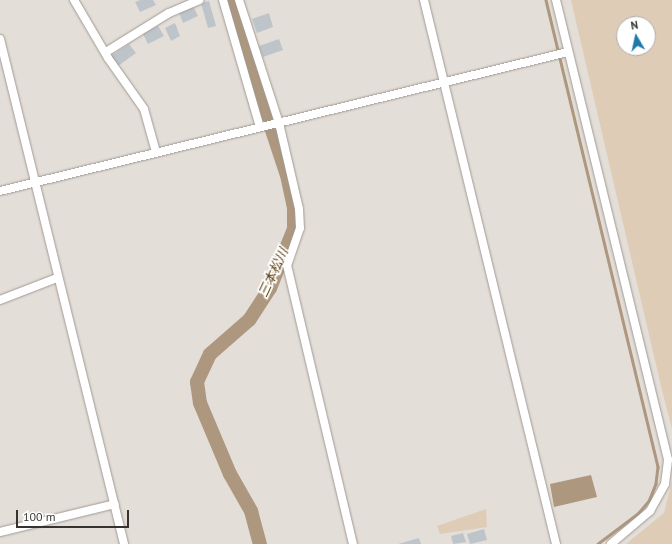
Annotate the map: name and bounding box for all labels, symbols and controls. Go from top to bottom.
north arrow [616,16,656,56]
text: N [630,18,639,33]
water label: 三本松川 [256,246,292,300]
scale bar [18,502,131,528]
text: 100 m [23,509,56,524]

